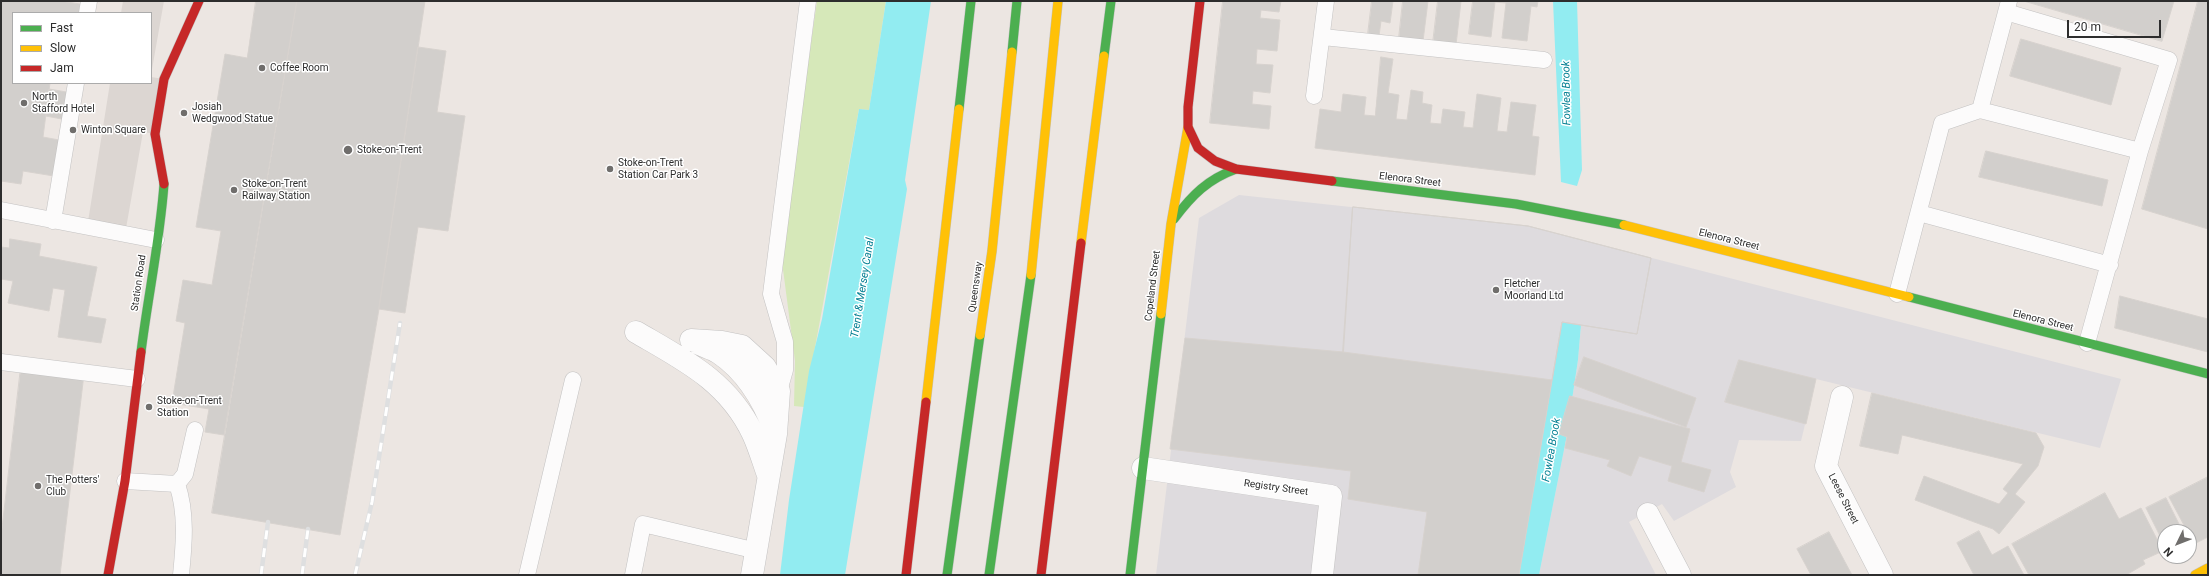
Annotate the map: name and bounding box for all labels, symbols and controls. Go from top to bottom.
legend [12,12,152,84]
scale bar [2069,12,2163,38]
text: 20 m [2074,20,2101,34]
text: Fast [50,21,73,35]
text: Slow [50,41,76,55]
text: Jam [50,61,74,75]
water label: Fowlea Brook [1560,61,1574,125]
place label: Coffee Room [270,62,328,74]
marker: Coffee Room [257,63,267,73]
place label: North Stafford Hotel [32,91,95,114]
marker: North Stafford Hotel [19,98,29,108]
place label: Josiah Wedgwood Statue [192,101,273,124]
marker: Josiah Wedgwood Statue [179,108,189,118]
place label: Winton Square [81,124,146,136]
marker: Winton Square [68,125,78,135]
marker: Stoke-on-Trent [342,144,354,156]
place label: Stoke-on-Trent [357,144,422,156]
place label: Stoke-on-Trent Station Car Park 3 [618,157,698,180]
marker: Stoke-on-Trent Station Car Park 3 [605,164,615,174]
street label: Elenora Street [1378,170,1442,190]
place label: Stoke-on-Trent Railway Station [242,178,310,202]
marker: Stoke-on-Trent Railway Station [229,185,239,195]
street label: Elenora Street [1697,227,1761,253]
water label: Trent & Mersey Canal [849,237,877,339]
street label: Copeland Street [1143,250,1163,322]
street label: Station Road [129,254,149,312]
street label: Queensway [966,261,986,313]
place label: Fletcher Moorland Ltd [1504,278,1563,302]
marker: Fletcher Moorland Ltd [1491,285,1501,295]
street label: Elenora Street [2011,308,2075,334]
place label: Stoke-on-Trent Station [157,395,222,418]
marker: Stoke-on-Trent Station [144,402,154,412]
water label: Fowlea Brook [1540,417,1564,483]
street label: Leese Street [1825,472,1861,526]
place label: The Potters' Club [46,474,99,498]
street label: Registry Street [1243,478,1309,498]
marker: The Potters' Club [33,481,43,491]
north arrow [2157,524,2197,564]
text: N [2161,545,2176,559]

